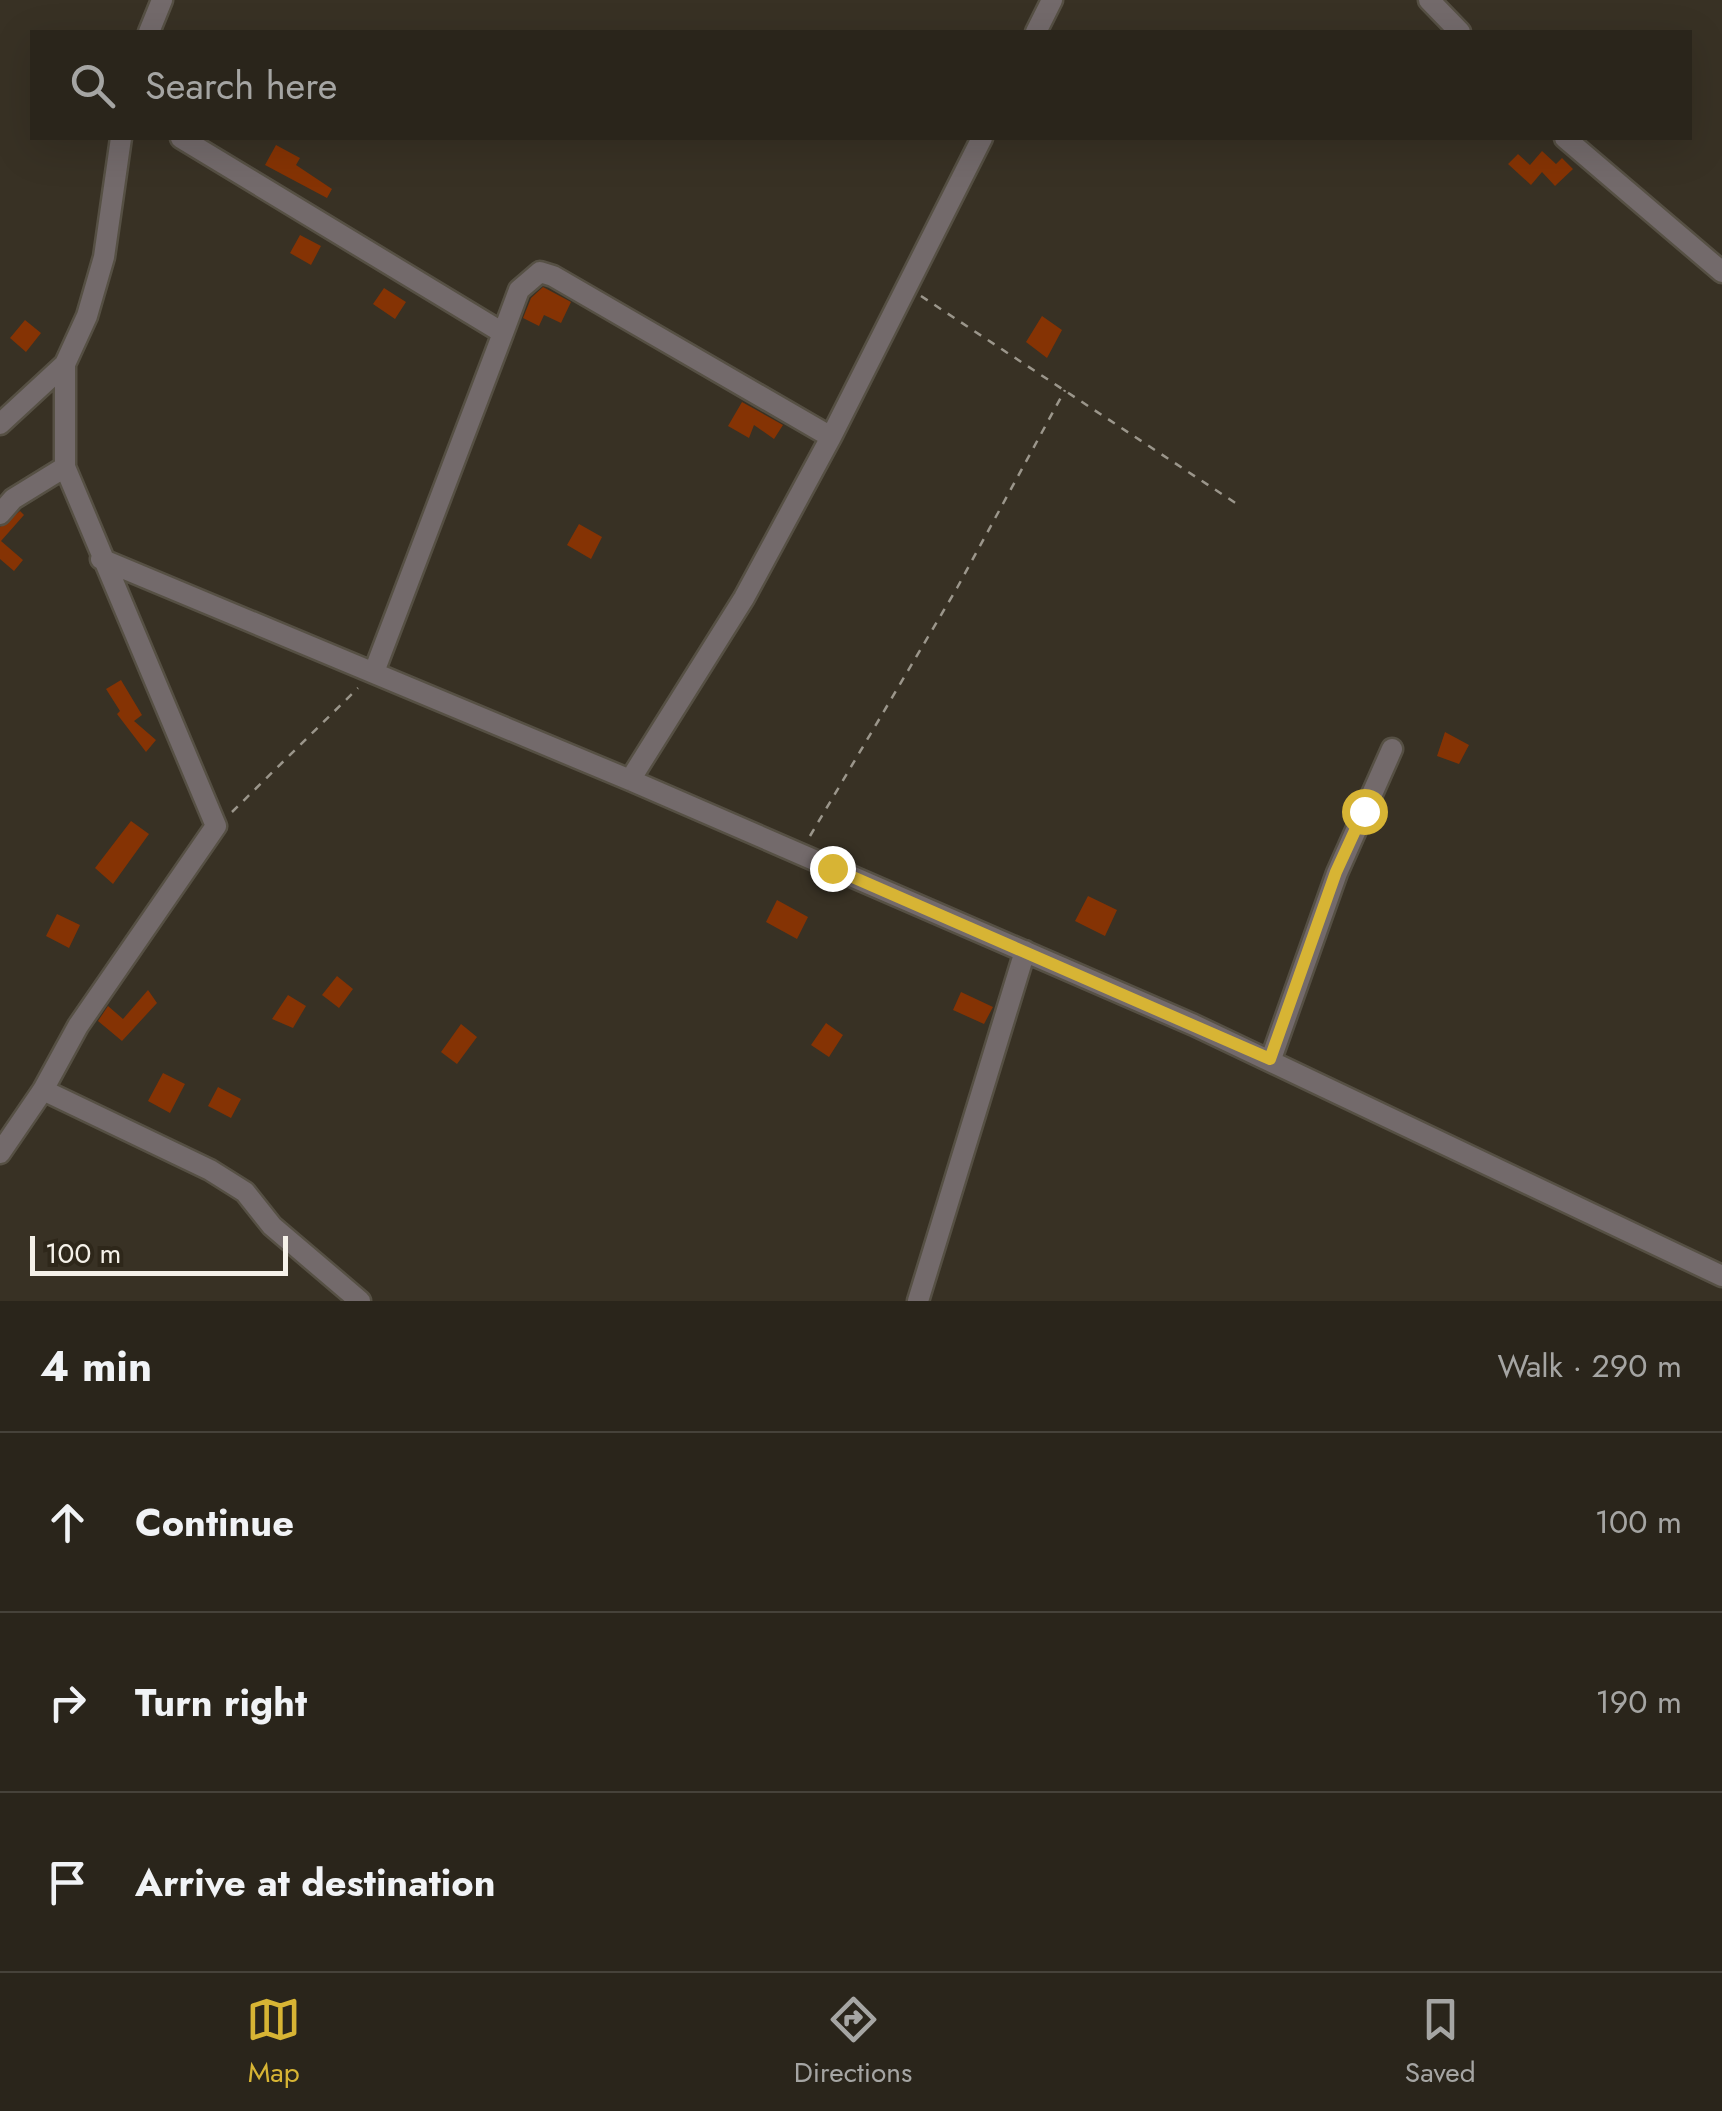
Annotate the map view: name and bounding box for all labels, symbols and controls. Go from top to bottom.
search box [30,30,1692,140]
icon: search [65,58,120,113]
text: Search here [145,58,337,113]
route start [1342,789,1388,835]
route end [810,846,856,892]
scale bar [30,1231,288,1276]
text: 100 m [45,1233,121,1274]
text: 4 min [40,1336,152,1397]
text: Walk · 290 m [1497,1343,1682,1389]
icon: ahead [40,1495,95,1550]
text: Continue [135,1495,294,1550]
text: 100 m [1595,1499,1682,1545]
icon: right [40,1675,95,1730]
text: Turn right [135,1675,307,1730]
text: 190 m [1595,1679,1682,1725]
icon: arrive [40,1855,95,1910]
text: Arrive at destination [135,1855,496,1910]
tab: Map [246,1992,301,2093]
tab: Directions [794,1992,912,2093]
tab: Saved [1405,1992,1476,2093]

